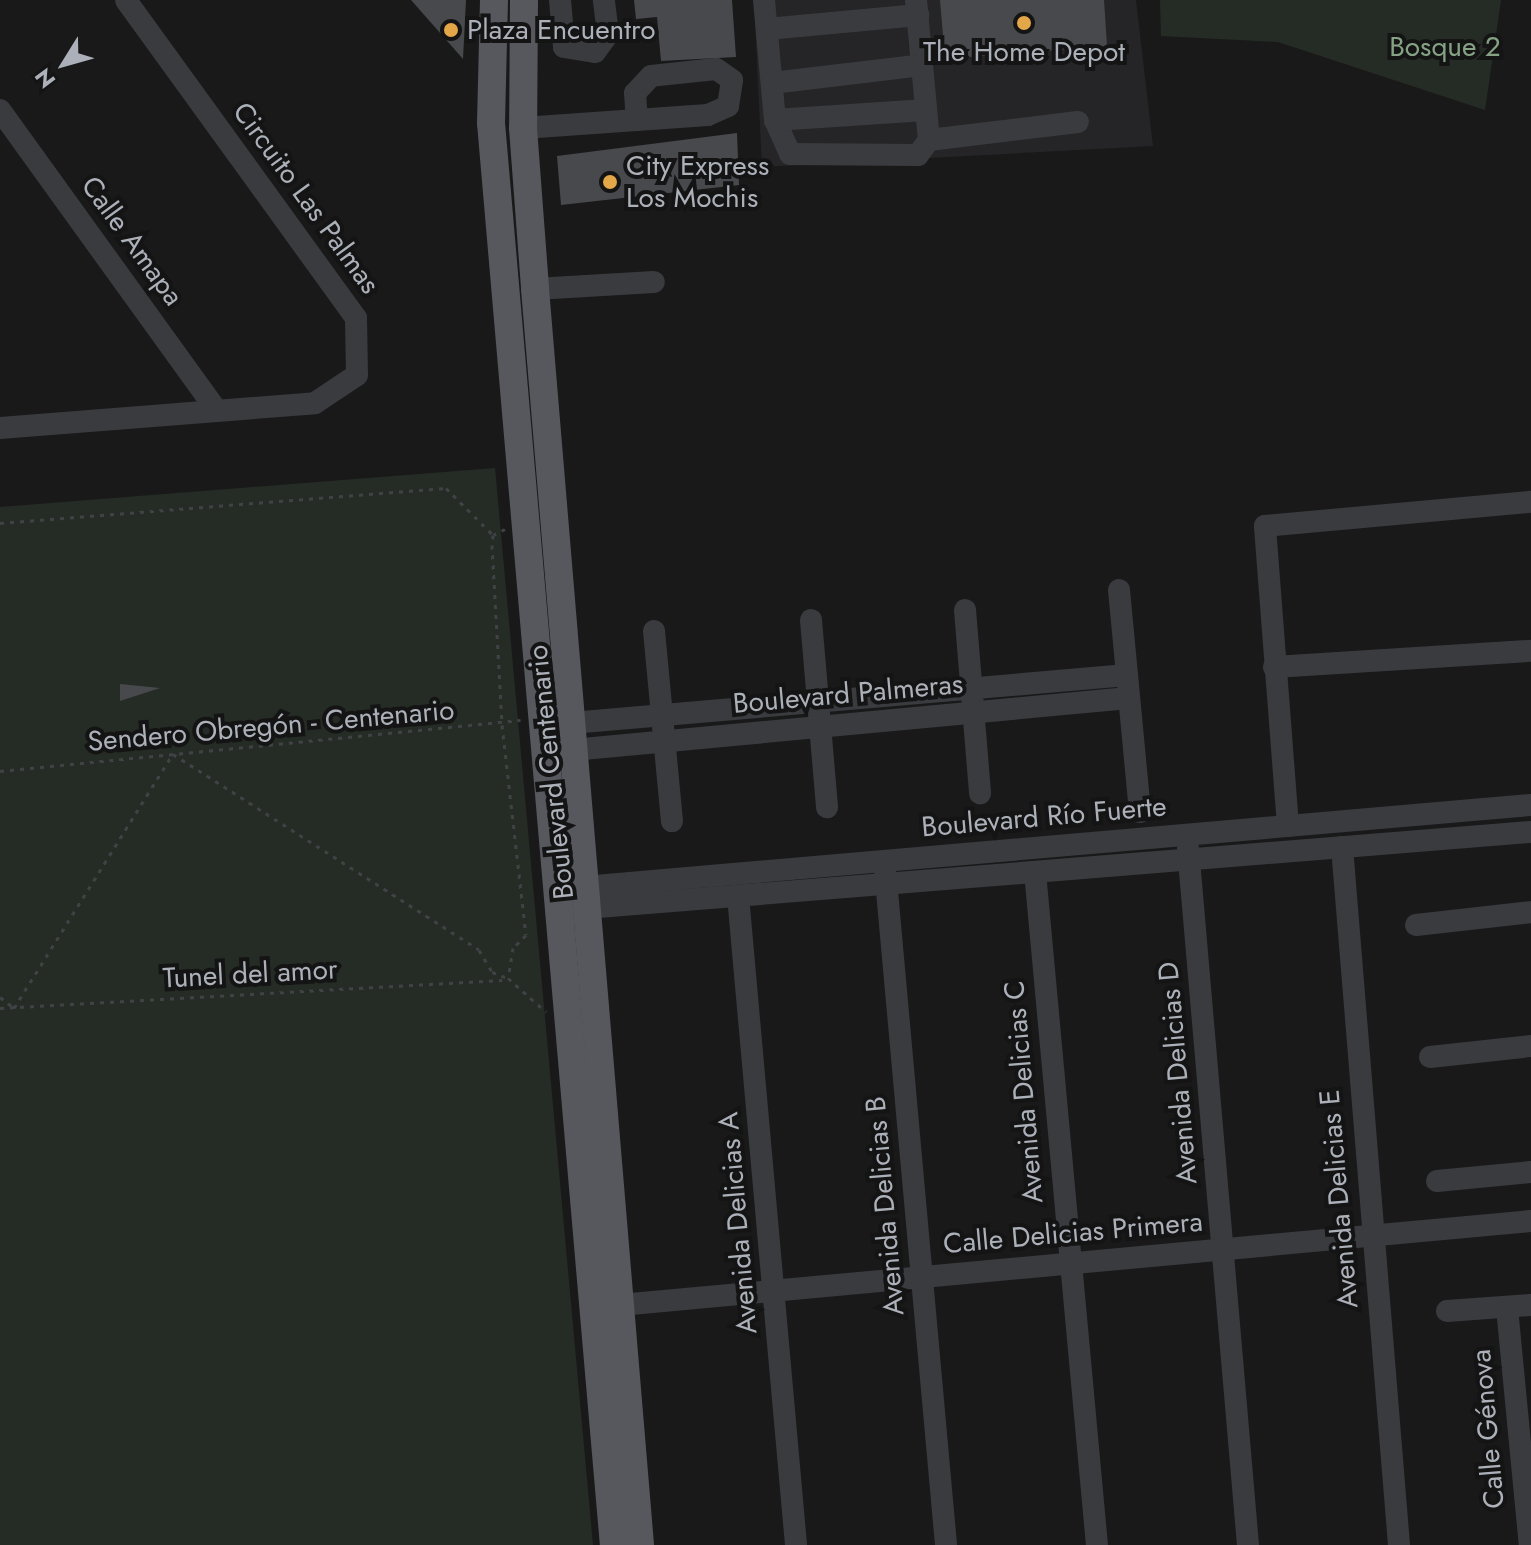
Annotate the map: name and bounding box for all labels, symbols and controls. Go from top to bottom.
place label: Plaza Encuentro [467,13,655,47]
marker: The Home Depot [1015,14,1033,32]
marker: Plaza Encuentro [442,21,460,39]
north arrow [24,24,104,104]
park label: Bosque 2 [1389,30,1501,64]
place label: The Home Depot [923,35,1125,69]
text: N [27,62,63,95]
street label: Circuito Las Palmas [225,96,387,300]
place label: City Express Los Mochis [626,149,769,215]
street label: Calle Amapa [74,170,190,312]
marker: City Express Los Mochis [601,173,619,191]
street label: Boulevard Centenario [521,643,581,901]
street label: Boulevard Palmeras [732,667,964,721]
street label: Sendero Obregón - Centenario [86,693,456,759]
street label: Boulevard Río Fuerte [920,790,1168,844]
street label: Tunel del amor [162,953,338,995]
street label: Avenida Delicias D [1152,960,1204,1186]
street label: Avenida Delicias C [998,979,1050,1205]
street label: Avenida Delicias E [1313,1088,1365,1310]
street label: Avenida Delicias B [859,1095,911,1317]
street label: Avenida Delicias A [712,1111,764,1335]
street label: Calle Delicias Primera [942,1205,1204,1261]
street label: Calle Génova [1464,1348,1512,1510]

